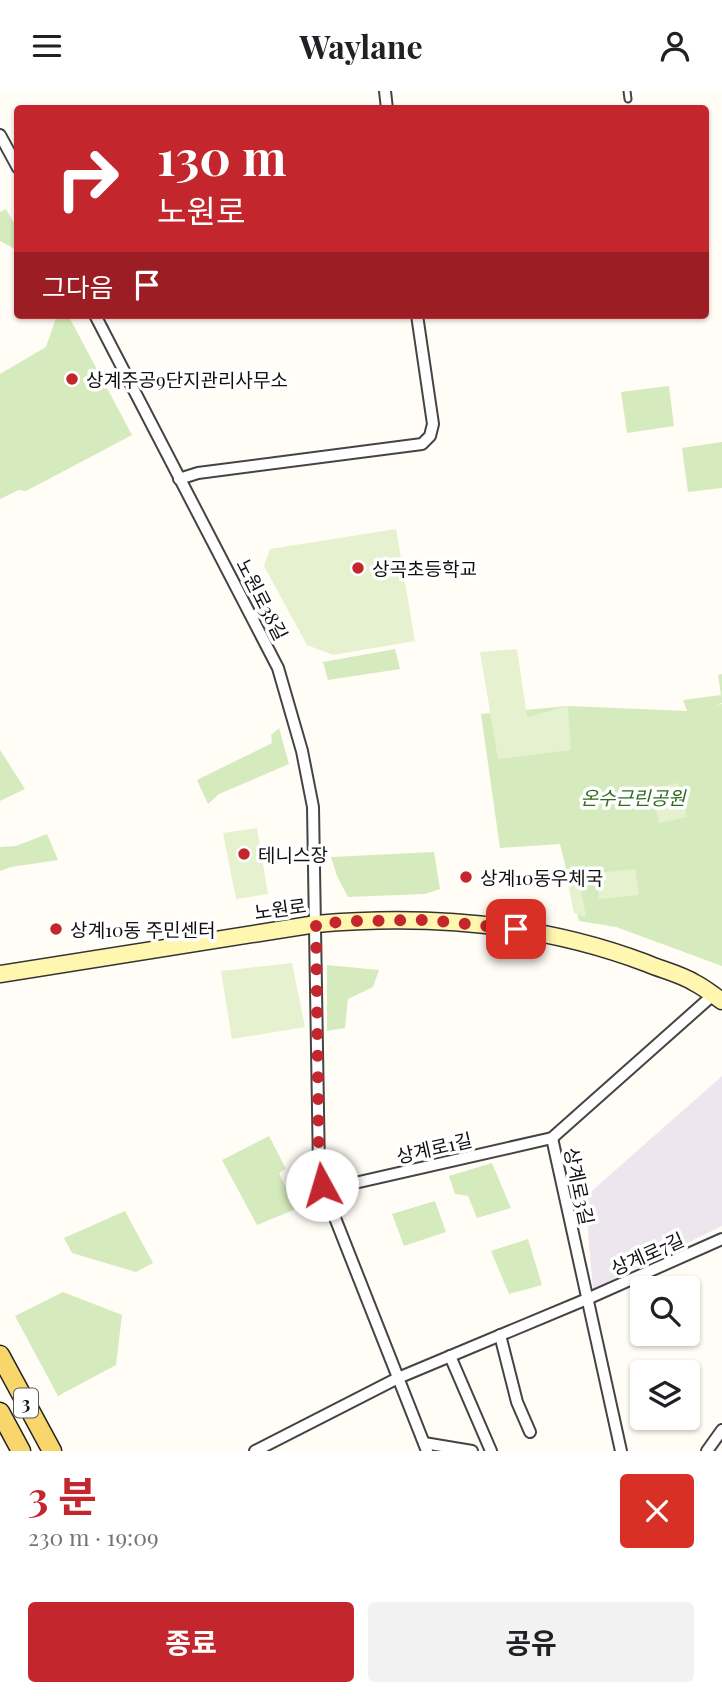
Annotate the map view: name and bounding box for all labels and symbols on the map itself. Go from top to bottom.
place label: 상계주공9단지관리사무소 [86,366,288,392]
marker: 상계주공9단지관리사무소 [64,371,80,387]
street label: 노원로38길 [231,554,295,644]
place label: 상곡초등학교 [372,555,477,581]
marker: 상곡초등학교 [350,560,366,576]
park label: 온수근린공원 [581,784,687,810]
place label: 테니스장 [258,841,328,867]
marker: 테니스장 [236,846,252,862]
place label: 상계10동우체국 [480,864,603,890]
marker: 상계10동우체국 [458,869,474,885]
street label: 노원로 [252,891,308,925]
pin [486,899,546,959]
place label: 상계10동 주민센터 [70,916,216,942]
marker: 상계10동 주민센터 [48,921,64,937]
street label: 상계로1길 [394,1126,474,1168]
street label: 상계로3길 [559,1145,601,1227]
position arrow [285,1148,359,1222]
street label: 상계로7길 [606,1225,688,1281]
road number: 3 [14,1388,38,1417]

